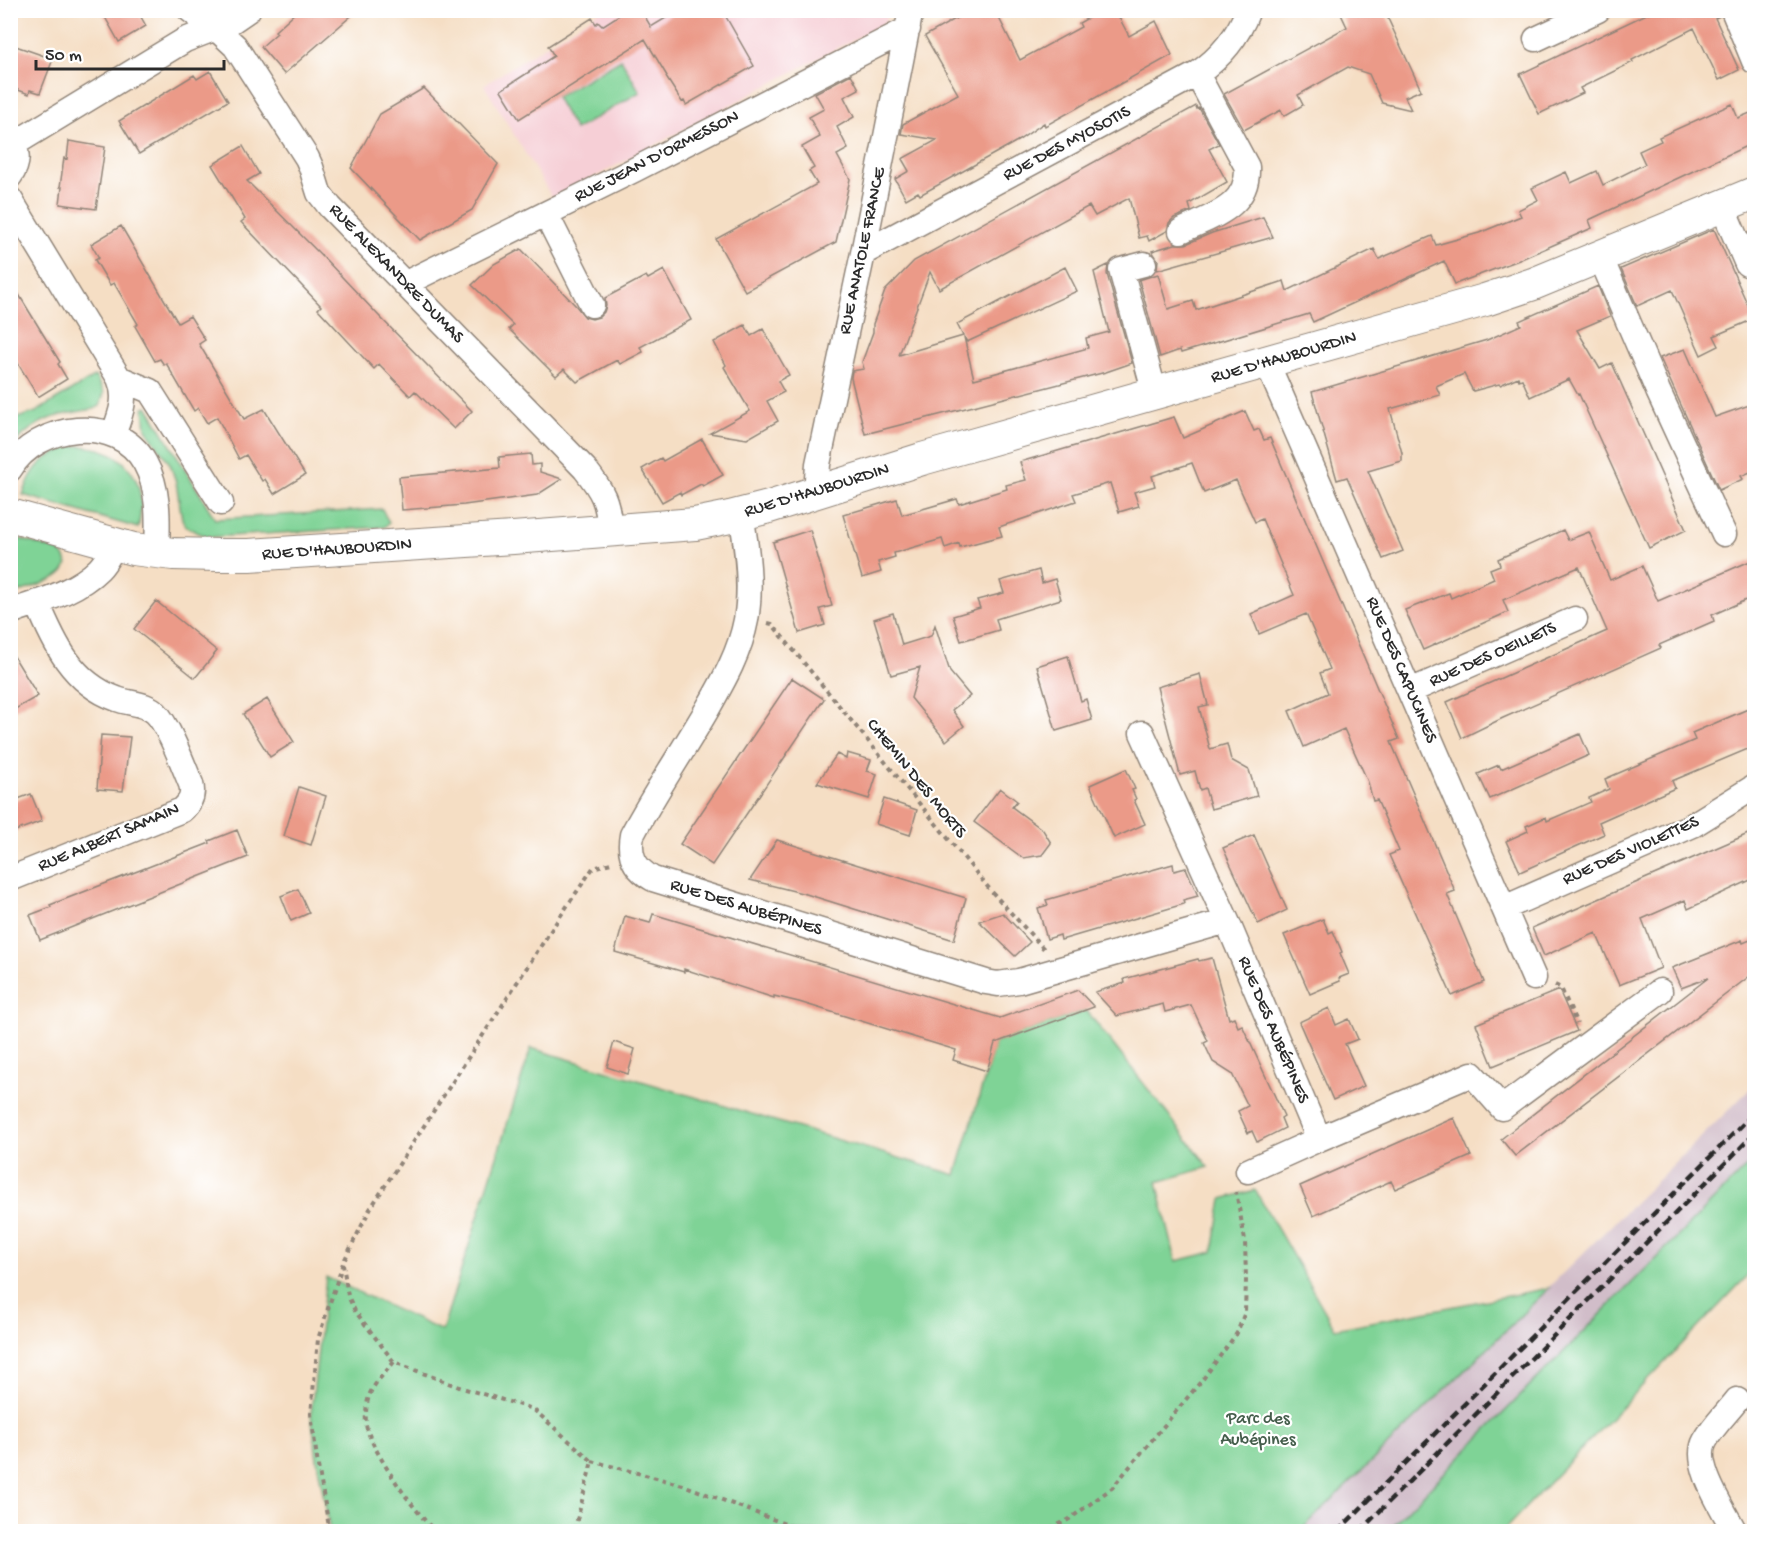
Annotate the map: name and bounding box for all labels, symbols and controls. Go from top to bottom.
scale bar [36,33,224,71]
text: 50 m [45,46,82,67]
street label: RUE DES MYOSOTIS [1000,101,1135,186]
street label: RUE JEAN D'ORMESSON [571,106,743,208]
street label: RUE ANATOLE FRANCE [835,165,891,336]
street label: RUE ALEXANDRE DUMAS [324,200,469,349]
street label: RUE D'HAUBOURDIN [1209,327,1359,389]
street label: RUE D'HAUBOURDIN [742,459,892,523]
street label: RUE D'HAUBOURDIN [261,534,413,566]
street label: RUE DES CAPUCINES [1361,594,1442,747]
street label: RUE DES OEILLETS [1426,617,1560,692]
street label: CHEMIN DES MORTS [861,715,971,843]
street label: RUE ALBERT SAMAIN [35,799,183,877]
street label: RUE DES VIOLETTES [1559,811,1703,891]
street label: RUE DES AUBÉPINES [667,875,825,941]
street label: RUE DES AUBÉPINES [1232,953,1314,1107]
park label: Parc des Aubépines [1220,1409,1297,1451]

